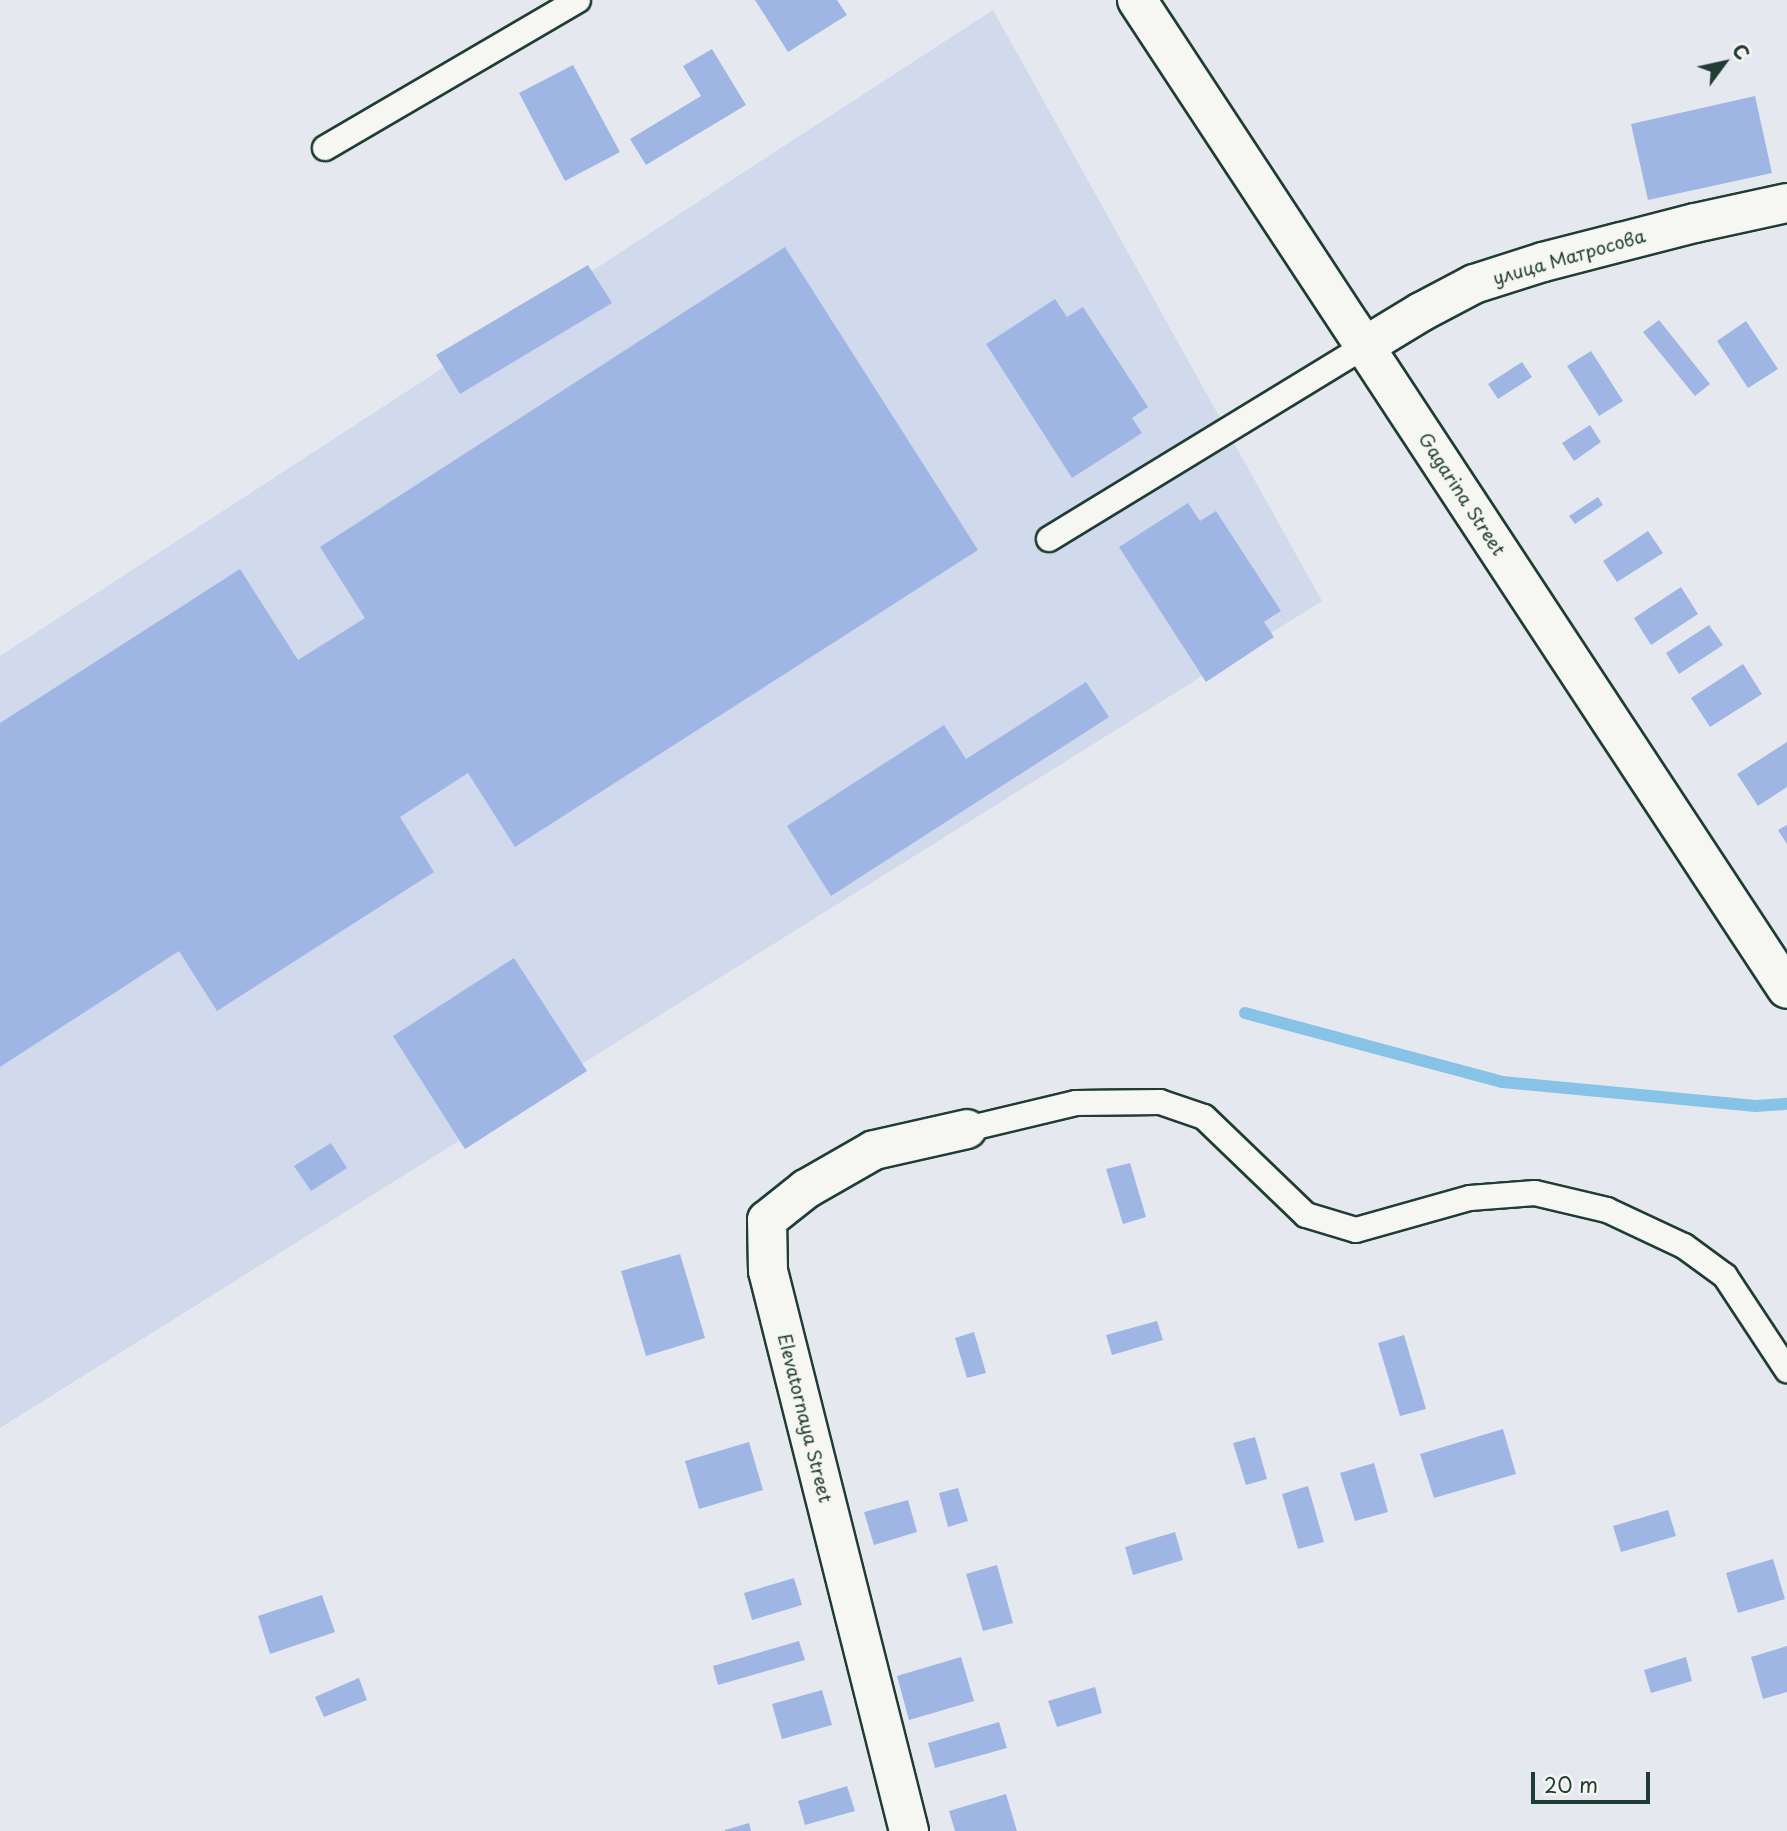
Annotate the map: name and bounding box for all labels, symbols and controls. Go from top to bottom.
north arrow [1689,28,1759,98]
text: С [1726,38,1757,65]
street label: улица Матросова [1490,225,1648,289]
street label: Gagarina Street [1414,429,1510,559]
street label: Elevatornaya Street [774,1331,836,1505]
scale bar [1535,1758,1654,1802]
text: 20 m [1544,1768,1598,1800]

